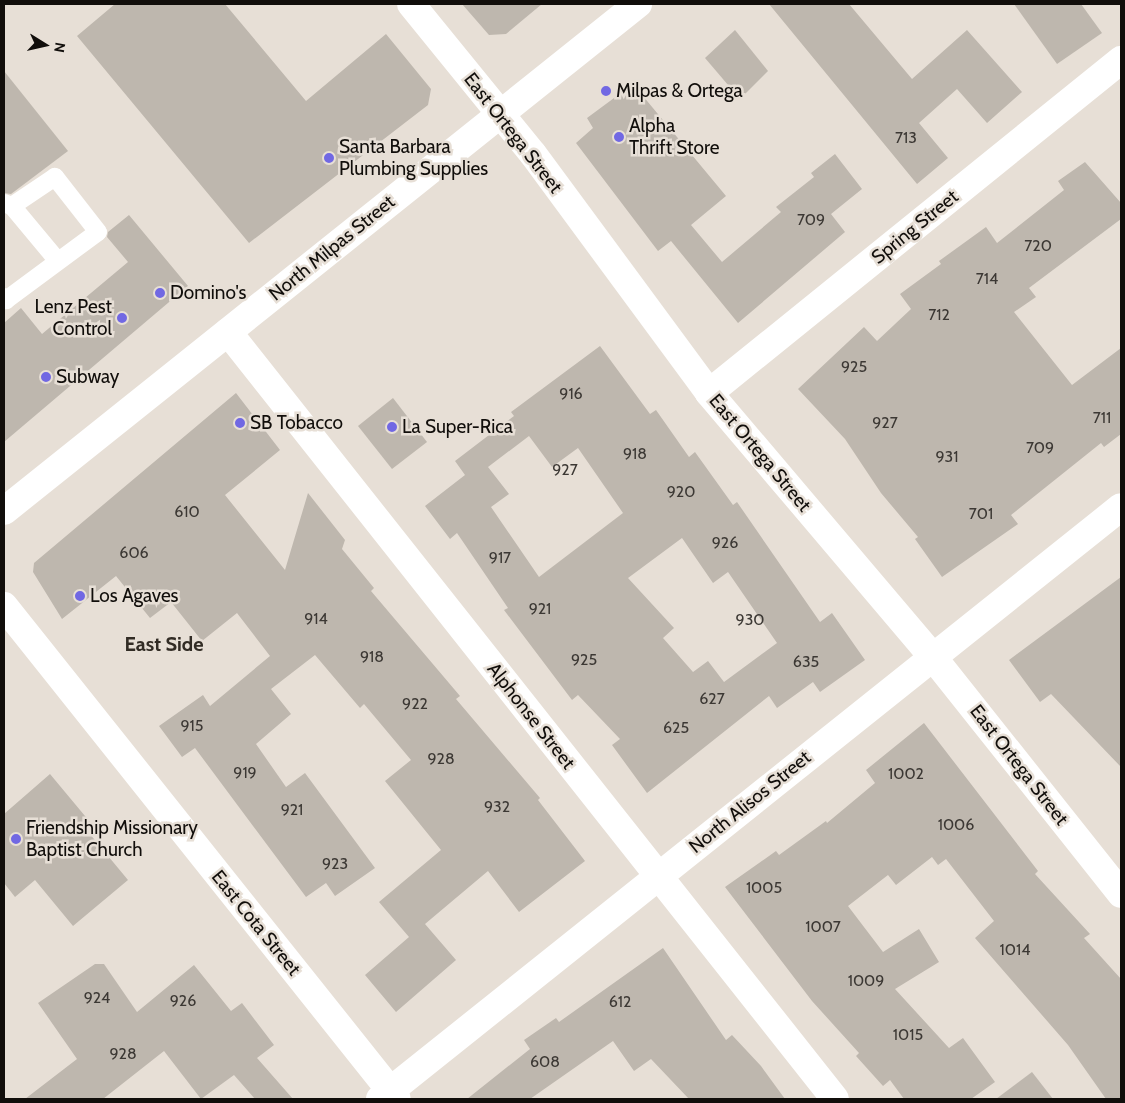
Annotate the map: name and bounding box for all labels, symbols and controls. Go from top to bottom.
north arrow [20,20,70,70]
text: N [50,41,69,54]
street label: East Ortega Street [459,68,567,198]
place label: Milpas & Ortega [616,80,743,102]
marker: Milpas & Ortega [600,85,612,97]
place label: Alpha Thrift Store [629,115,719,159]
house number: 713 [895,128,917,148]
marker: Alpha Thrift Store [613,131,625,143]
place label: Santa Barbara Plumbing Supplies [339,136,488,180]
marker: Santa Barbara Plumbing Supplies [323,152,335,164]
street label: Spring Street [867,185,963,269]
street label: North Milpas Street [265,190,399,306]
house number: 709 [797,210,825,230]
house number: 720 [1024,236,1052,256]
house number: 714 [976,269,998,289]
place label: Domino's [170,282,246,304]
marker: Domino's [154,287,166,299]
place label: Lenz Pest Control [34,296,112,340]
house number: 712 [928,305,950,325]
marker: Lenz Pest Control [116,312,128,324]
house number: 925 [841,357,867,377]
place label: Subway [56,366,119,388]
marker: Subway [40,371,52,383]
house number: 916 [559,384,583,404]
street label: East Ortega Street [704,390,816,516]
house number: 711 [1093,408,1111,428]
place label: SB Tobacco [250,412,343,434]
house number: 927 [872,413,898,433]
place label: La Super-Rica [402,416,513,438]
marker: SB Tobacco [234,417,246,429]
marker: La Super-Rica [386,421,398,433]
house number: 709 [1026,438,1054,458]
house number: 918 [623,444,647,464]
house number: 931 [936,447,958,467]
house number: 927 [552,460,578,480]
house number: 920 [667,482,695,502]
house number: 610 [174,502,200,522]
house number: 701 [969,504,993,524]
house number: 926 [712,533,738,553]
house number: 606 [119,543,149,563]
house number: 917 [489,548,511,568]
place label: Los Agaves [90,585,178,607]
marker: Los Agaves [74,590,86,602]
house number: 921 [529,599,551,619]
house number: 914 [304,609,328,629]
house number: 930 [736,610,764,630]
district label: East Side [124,632,204,656]
house number: 918 [360,647,384,667]
house number: 925 [571,650,597,670]
house number: 635 [793,652,819,672]
street label: Alphonse Street [482,658,580,774]
house number: 627 [699,689,725,709]
house number: 922 [402,694,428,714]
street label: East Ortega Street [965,700,1073,830]
house number: 915 [181,716,203,736]
house number: 625 [663,718,689,738]
street label: North Alisos Street [685,746,815,858]
house number: 928 [427,749,455,769]
house number: 919 [233,763,257,783]
house number: 1002 [888,764,924,784]
house number: 932 [484,797,510,817]
house number: 921 [281,800,303,820]
house number: 1006 [938,815,974,835]
place label: Friendship Missionary Baptist Church [26,817,198,861]
marker: Friendship Missionary Baptist Church [10,833,22,845]
house number: 923 [322,854,348,874]
street label: East Cota Street [207,866,305,980]
house number: 1005 [746,878,782,898]
house number: 1007 [805,917,841,937]
house number: 1014 [1000,940,1030,960]
house number: 1009 [848,971,884,991]
house number: 924 [84,988,110,1008]
house number: 926 [170,991,196,1011]
house number: 612 [609,992,631,1012]
house number: 1015 [893,1025,923,1045]
house number: 928 [109,1044,137,1064]
house number: 608 [530,1052,560,1072]

